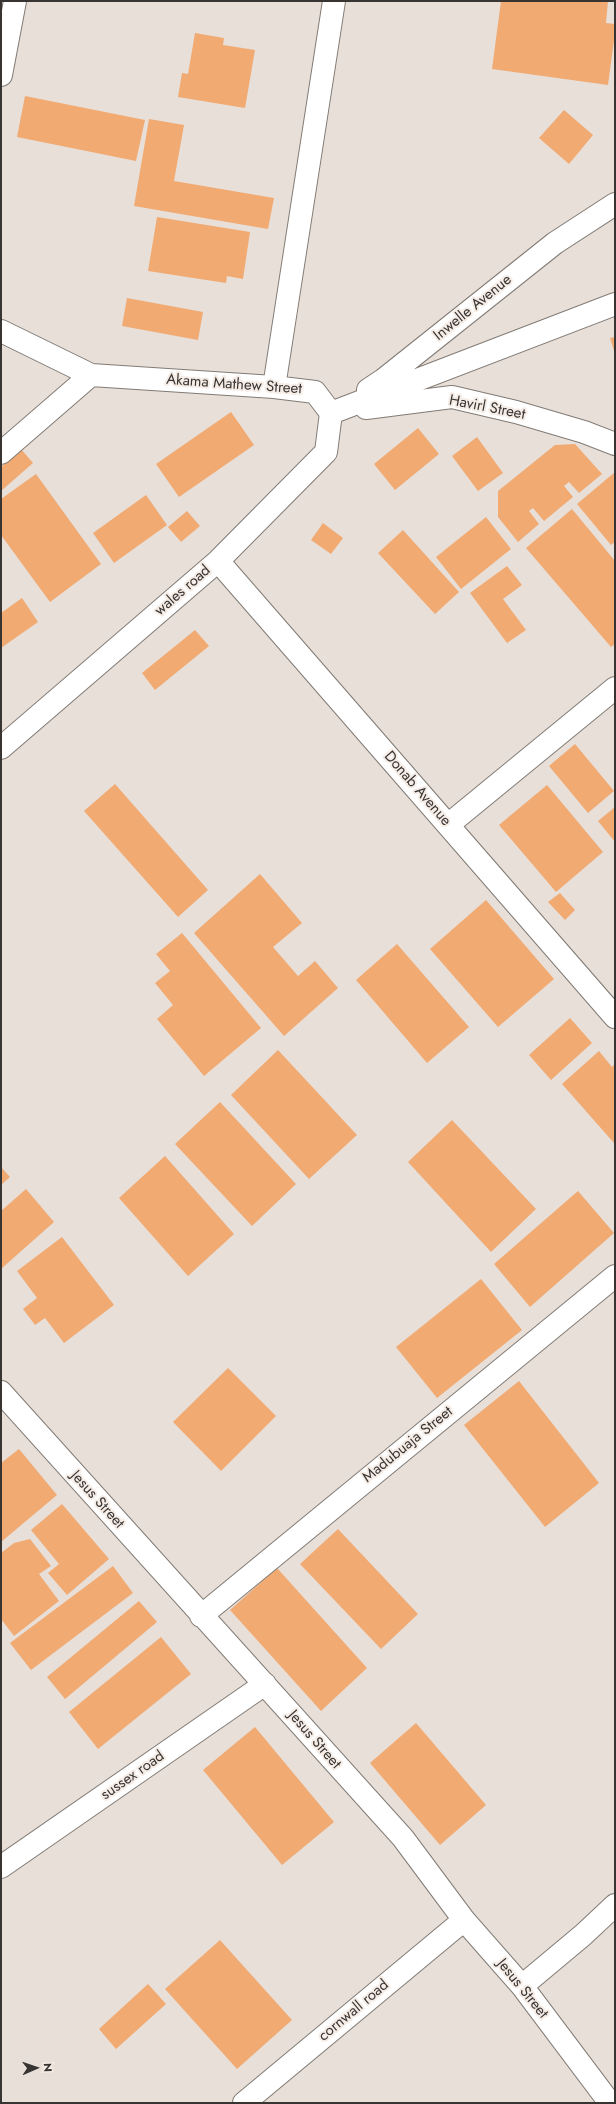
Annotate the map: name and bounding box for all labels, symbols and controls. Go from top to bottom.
street label: Inwelle Avenue [430,271,516,345]
street label: Akama Mathew Street [166,371,302,399]
street label: Havirl Street [447,392,527,424]
street label: wales road [151,562,215,620]
street label: Donab Avenue [380,748,454,830]
street label: Madubuaja Street [359,1403,457,1487]
street label: Jesus Street [66,1467,128,1533]
street label: Jesus Street [284,1707,344,1773]
street label: sussex road [98,1748,168,1804]
street label: Jesus Street [492,1956,552,2022]
street label: cornwall road [315,1976,393,2046]
north arrow [16,2048,56,2088]
text: N [40,2063,56,2072]

